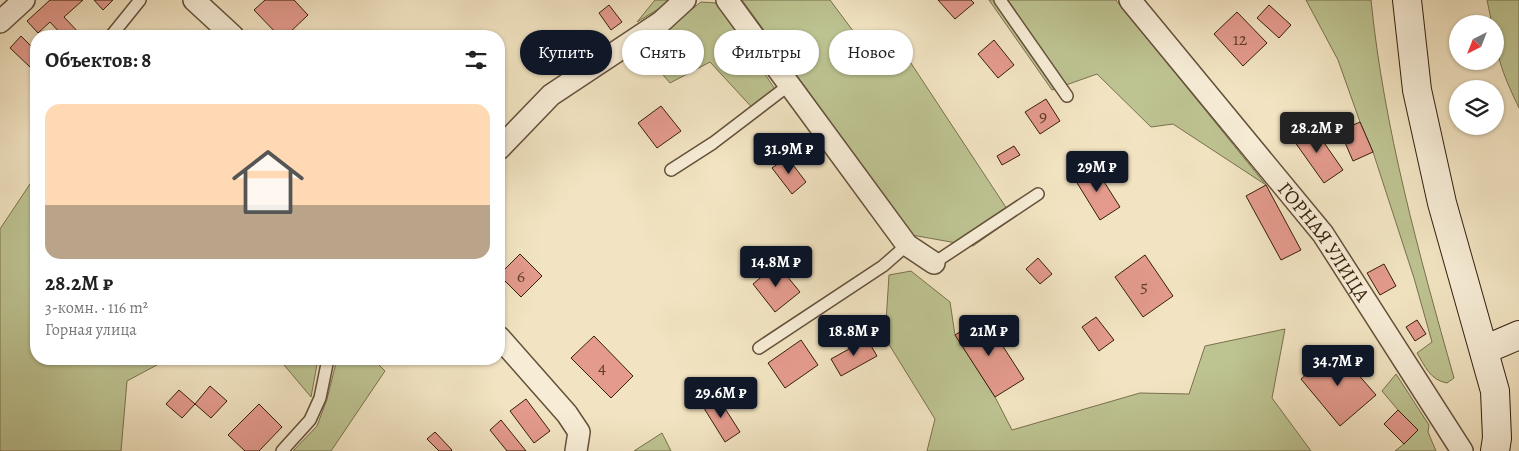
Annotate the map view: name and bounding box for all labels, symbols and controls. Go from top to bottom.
north arrow [1449,15,1504,70]
map controls [1449,15,1504,135]
house number: 12 [1233,27,1248,51]
chip: Купить [520,30,612,75]
chip: Снять [622,30,704,75]
chip: Фильтры [714,30,819,75]
chip: Новое [829,30,913,75]
text: Объектов: 8 [45,46,151,74]
icon: filters [462,46,490,74]
button: layers [1449,80,1504,135]
house number: 9 [1039,104,1047,128]
pin: 28.2M ₽ [1271,112,1363,154]
text: 28.2M ₽ [1291,117,1343,139]
pin: 31.9M ₽ [743,132,835,175]
icon: home [223,137,313,227]
text: 31.9M ₽ [765,138,813,160]
pin: 29M ₽ [1062,150,1132,193]
text: 29M ₽ [1077,156,1117,178]
street label: ГОРНАЯ УЛИЦА [1272,176,1376,307]
pin: 14.8M ₽ [730,246,822,288]
text: 14.8M ₽ [751,251,801,273]
house number: 6 [517,264,525,288]
text: 28.2M ₽ [45,269,113,297]
house number: 5 [1140,274,1148,298]
text: 3-комн. · 116 m² [45,297,148,319]
pin: 18.8M ₽ [808,314,900,357]
pin: 21M ₽ [954,314,1024,357]
text: Горная улица [45,319,137,341]
text: 18.8M ₽ [829,320,879,342]
text: 21M ₽ [970,320,1008,342]
pin: 34.7M ₽ [1292,344,1384,387]
text: 34.7M ₽ [1313,350,1363,372]
house number: 4 [598,355,606,379]
pin: 29.6M ₽ [675,376,767,419]
text: 29.6M ₽ [695,382,747,404]

